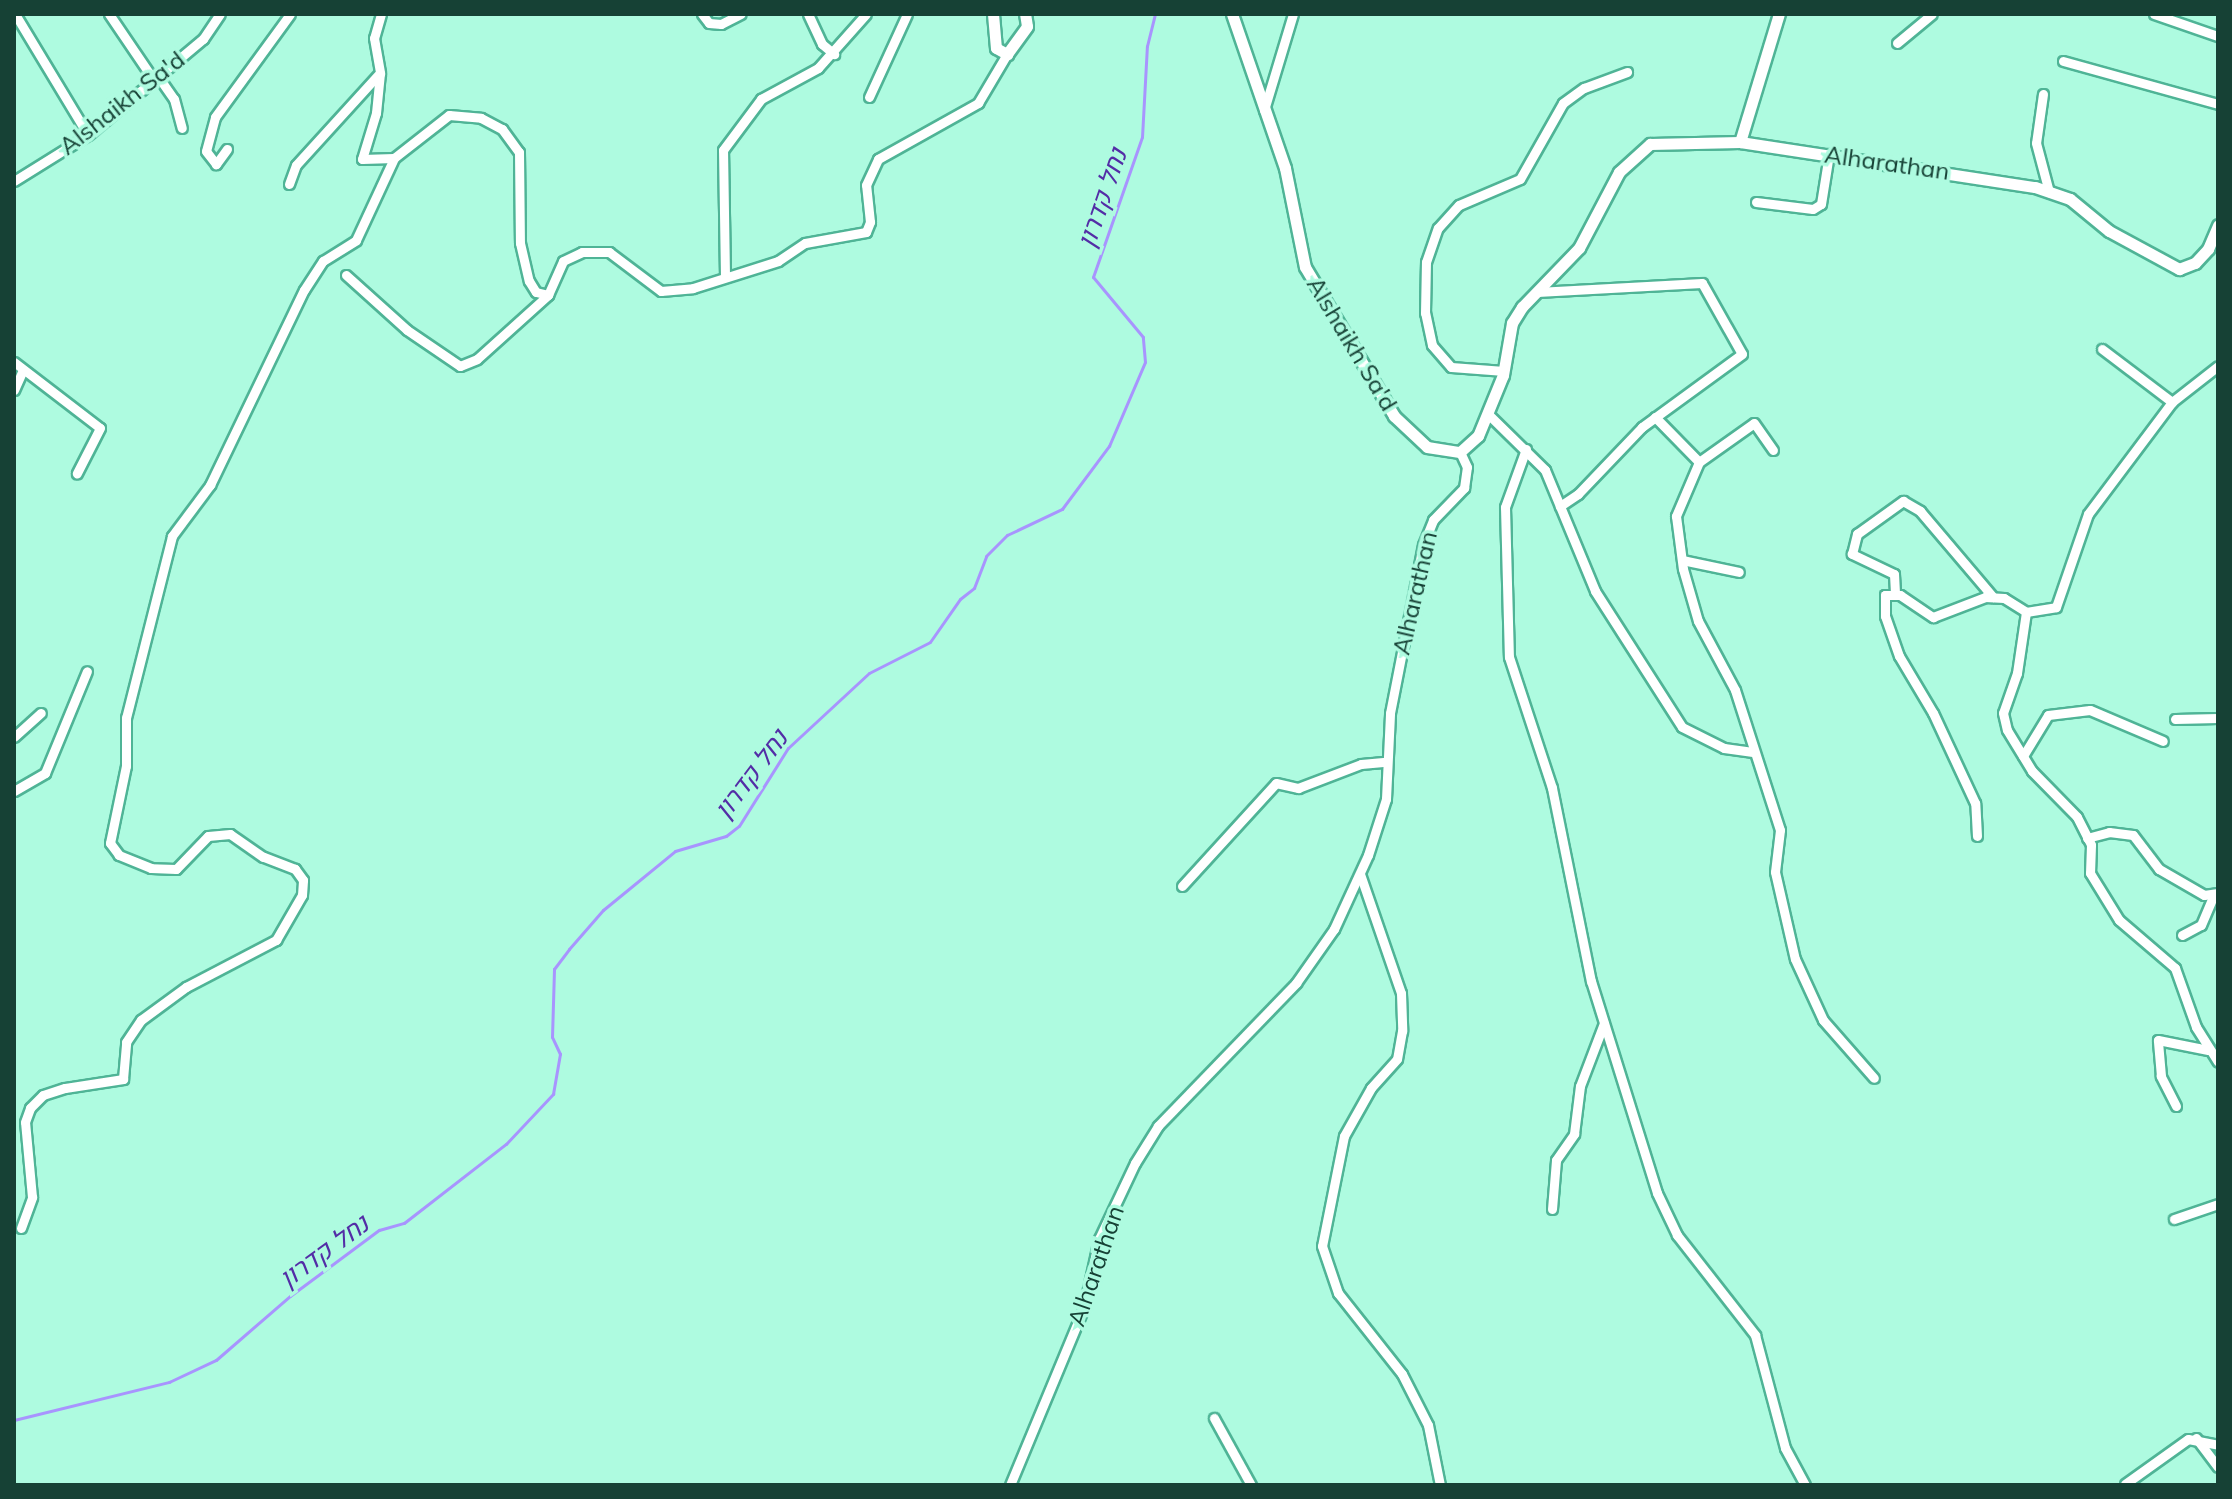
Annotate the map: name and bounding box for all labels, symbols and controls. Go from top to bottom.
street label: Alshaikh Sa'd [54,45,190,161]
street label: Alharathan [1823,140,1951,186]
water label: נחל קדרון [1070,144,1134,252]
street label: Alshaikh Sa'd [1301,272,1403,416]
street label: Alharathan [1387,529,1443,657]
water label: נחל קדרון [708,724,794,824]
street label: Alharathan [1062,1202,1130,1330]
water label: נחל קדרון [273,1208,375,1294]

